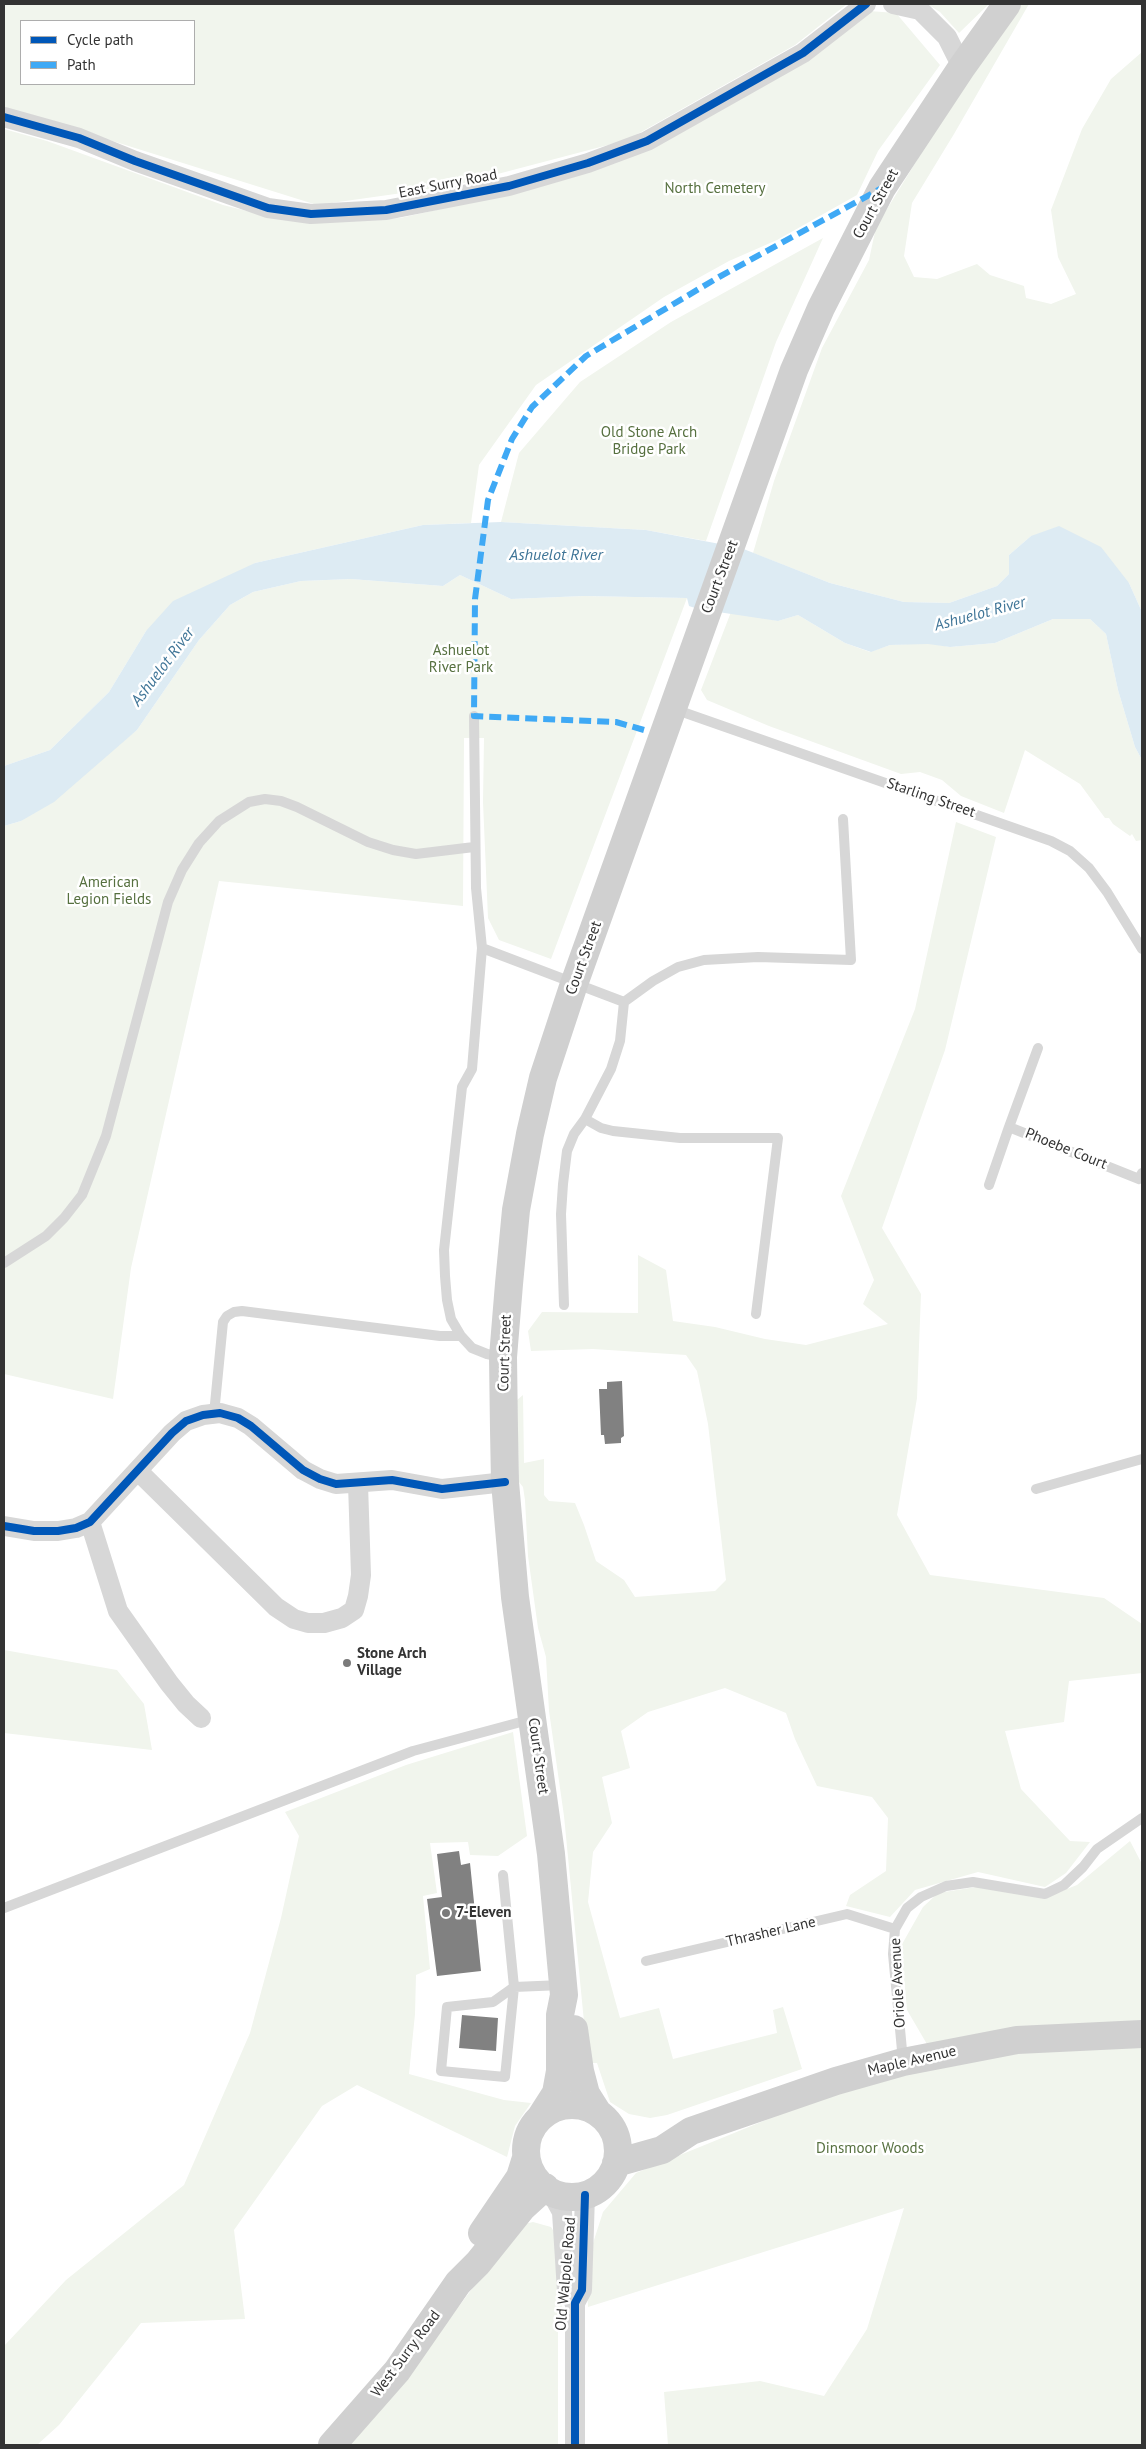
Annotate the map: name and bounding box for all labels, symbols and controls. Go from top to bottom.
legend [20,20,195,85]
text: Cycle path [67,30,133,49]
text: Path [67,55,96,74]
street label: East Surry Road [397,166,499,202]
street label: Court Street [849,166,903,242]
park label: North Cemetery [664,180,766,198]
park label: Old Stone Arch Bridge Park [601,424,697,459]
street label: Court Street [698,538,742,616]
water label: Ashuelot River [509,545,603,565]
water label: Ashuelot River [932,593,1028,635]
water label: Ashuelot River [127,624,199,710]
park label: Ashuelot River Park [429,642,493,677]
street label: Starling Street [884,774,978,822]
park label: American Legion Fields [67,874,151,909]
street label: Court Street [562,919,606,997]
street label: Phoebe Court [1022,1124,1110,1174]
street label: Court Street [495,1314,515,1392]
place label: Stone Arch Village [357,1645,427,1680]
marker: Stone Arch Village [341,1657,353,1669]
street label: Court Street [524,1717,552,1795]
place label: 7-Eleven [456,1904,511,1922]
marker: 7-Eleven [440,1907,452,1919]
street label: Thrasher Lane [725,1913,817,1951]
street label: Oriole Avenue [887,1937,909,2029]
street label: Maple Avenue [866,2042,958,2080]
park label: Dinsmoor Woods [816,2140,924,2158]
street label: Old Walpole Road [552,2216,580,2332]
street label: West Surry Road [368,2307,444,2401]

